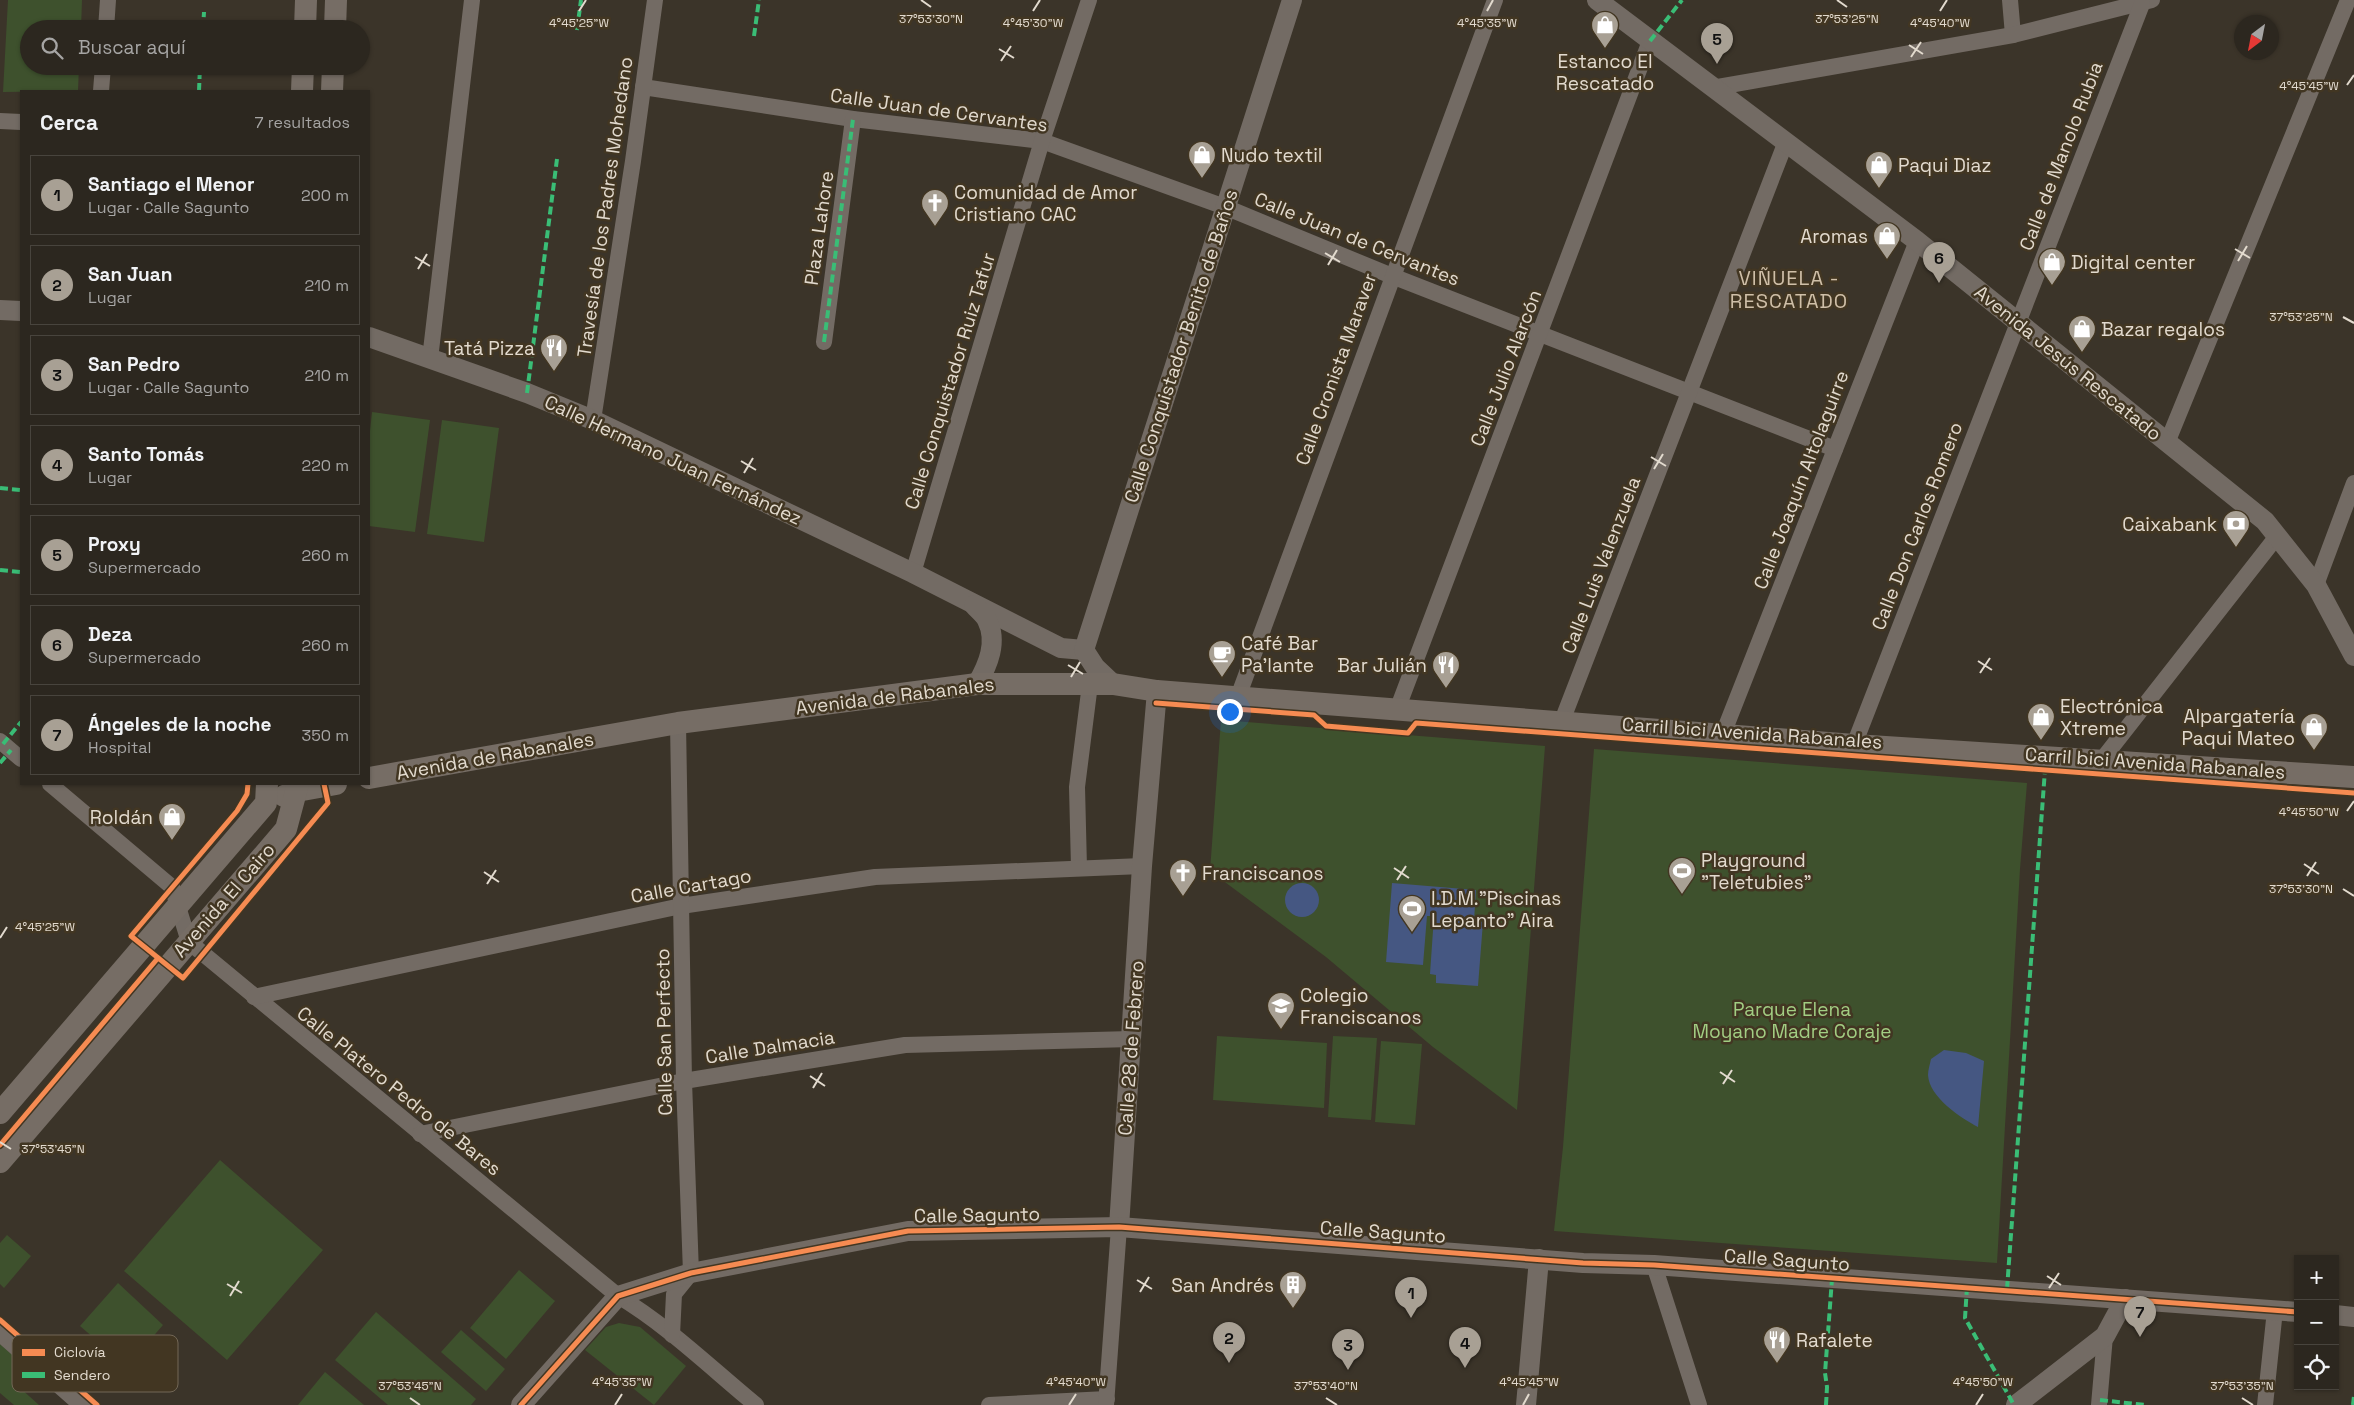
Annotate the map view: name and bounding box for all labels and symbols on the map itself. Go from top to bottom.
shop icon: Estanco El Rescatado [1590,10,1620,49]
text: 37°53'30"N [899,11,963,27]
text: 37°53'25"N [1815,11,1879,27]
text: 4°45'25"W [549,15,609,31]
text: 4°45'30"W [1003,15,1064,31]
text: 4°45'35"W [1457,15,1517,31]
text: 4°45'40"W [1910,15,1971,31]
north arrow [2234,15,2279,60]
pin: 5 [1701,23,1733,64]
place label: Estanco El Rescatado [1556,49,1654,96]
street label: Travesía de los Padres Mohedano [572,55,638,359]
street label: Calle de Manolo Rubia [2013,58,2109,254]
text: 4°45'45"W [2279,78,2339,94]
street label: Calle Juan de Cervantes [829,82,1049,138]
shop icon: Nudo textil [1187,140,1217,179]
place label: Nudo textil [1221,143,1322,168]
shop icon: Paqui Diaz [1864,150,1894,189]
place label: Paqui Diaz [1898,153,1991,178]
street label: Plaza Lahore [799,169,839,287]
place label: Comunidad de Amor Cristiano CAC [954,180,1137,227]
street label: Calle Conquistador Benito de Baños [1118,186,1244,506]
street label: Calle Juan de Cervantes [1251,186,1463,292]
church icon: Comunidad de Amor Cristiano CAC [920,188,950,227]
shop icon: Aromas [1872,221,1902,260]
place label: Aromas [1800,224,1868,249]
pin: 6 [1923,242,1955,283]
shop icon: Digital center [2037,247,2067,286]
street label: Calle Conquistador Ruiz Tafur [899,249,1001,513]
place label: Digital center [2071,250,2195,275]
district label: VIÑUELA - RESCATADO [1730,265,1848,314]
street label: Calle Cronista Maraver [1290,269,1382,469]
street label: Avenida Jesús Rescatado [1969,280,2167,446]
street label: Calle Julio Alarcón [1465,286,1547,450]
text: 37°53'25"N [2269,309,2333,325]
shop icon: Bazar regalos [2067,314,2097,353]
place label: Bazar regalos [2101,317,2225,342]
restaurant icon: Tatá Pizza [539,333,569,372]
place label: Tatá Pizza [444,336,535,361]
street label: Calle Joaquín Altolaguirre [1748,367,1854,593]
street label: Calle Hermano Juan Fernández [541,389,805,531]
street label: Calle Don Carlos Romero [1866,418,1968,634]
street label: Calle Luis Valenzuela [1556,473,1646,657]
bank icon: Caixabank [2221,509,2251,548]
place label: Caixabank [2122,512,2217,537]
place label: Café Bar Pa'lante [1241,631,1318,678]
cafe icon: Café Bar Pa'lante [1207,639,1237,678]
restaurant icon: Bar Julián [1431,650,1461,689]
place label: Bar Julián [1337,653,1427,678]
street label: Avenida de Rabanales [794,671,996,721]
place label: Electrónica Xtreme [2060,694,2164,741]
your location [1217,699,1243,725]
shop icon: Electrónica Xtreme [2026,702,2056,741]
place label: Alpargatería Paqui Mateo [2182,704,2295,751]
street label: Carril bici Avenida Rabanales [1621,711,1883,755]
shop icon: Alpargatería Paqui Mateo [2299,712,2329,751]
street label: Avenida de Rabanales [394,726,596,786]
street label: Carril bici Avenida Rabanales [2024,741,2286,785]
shop icon: Roldán [157,802,187,841]
text: 4°45'50"W [2279,804,2340,820]
place label: Roldán [90,805,153,830]
street label: Avenida El Cairo [167,838,281,962]
place label: Playground "Teletubies" [1701,848,1812,895]
sports icon: Playground "Teletubies" [1667,856,1697,895]
church icon: Franciscanos [1168,858,1198,897]
place label: Franciscanos [1202,861,1323,886]
street label: Calle Cartago [629,863,753,909]
text: 37°53'30"N [2269,881,2333,897]
place label: I.D.M."Piscinas Lepanto" Aira [1431,886,1561,933]
sports icon: I.D.M."Piscinas Lepanto" Aira [1397,894,1427,933]
text: 4°45'25"W [15,919,75,935]
street label: Calle San Perfecto [650,948,678,1116]
street label: Calle 28 de Febrero [1112,960,1150,1136]
place label: Colegio Franciscanos [1300,983,1421,1030]
school or university icon: Colegio Franciscanos [1266,991,1296,1030]
park label: Parque Elena Moyano Madre Coraje [1693,997,1891,1044]
street label: Calle Platero Pedro de Bares [292,1001,506,1181]
street label: Calle Dalmacia [703,1024,837,1070]
text: 37°53'45"N [21,1141,85,1157]
street label: Calle Sagunto [914,1201,1040,1229]
street label: Calle Sagunto [1319,1215,1447,1249]
street label: Calle Sagunto [1723,1243,1851,1277]
building icon: San Andrés [1278,1270,1308,1309]
place label: San Andrés [1171,1273,1274,1298]
pin: 1 [1395,1277,1427,1318]
pin: 7 [2124,1296,2156,1337]
pin: 2 [1213,1322,1245,1363]
restaurant icon: Rafalete [1762,1325,1792,1364]
pin: 4 [1449,1327,1481,1368]
place label: Rafalete [1796,1328,1873,1353]
pin: 3 [1332,1329,1364,1370]
legend [12,1335,178,1392]
text: Ciclovía [54,1343,106,1361]
text: Sendero [54,1366,110,1384]
text: 4°45'35"W [592,1374,652,1390]
text: 4°45'40"W [1046,1374,1107,1390]
text: 4°45'45"W [1499,1374,1559,1390]
text: 4°45'50"W [1953,1374,2014,1390]
text: 37°53'45"N [378,1378,442,1394]
text: 37°53'40"N [1294,1378,1358,1394]
text: 37°53'35"N [2210,1378,2274,1394]

